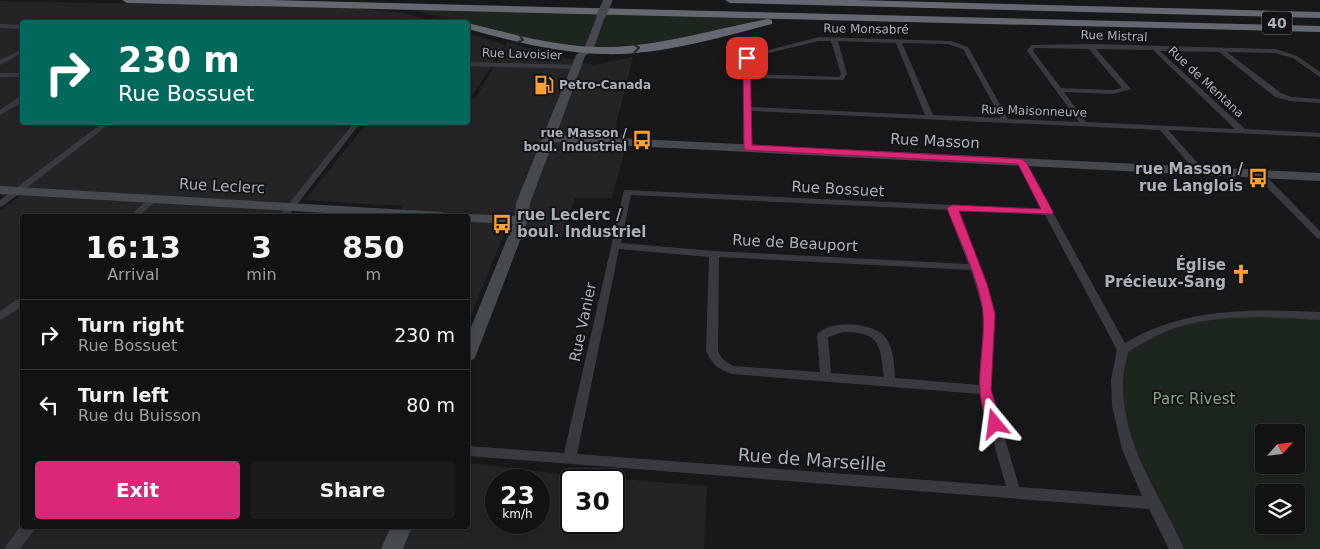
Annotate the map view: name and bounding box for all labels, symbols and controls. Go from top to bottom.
road number: 40 [1262,12,1292,34]
street label: Rue Monsabré [823,21,909,37]
street label: Rue Mistral [1080,28,1148,44]
one-way arrow [515,33,524,44]
pin [726,37,768,79]
icon: right [35,40,100,105]
text: 230 m [118,40,240,80]
one-way arrow [632,44,641,54]
icon: arrive [733,44,761,72]
street label: Rue de Mentana [1165,44,1247,120]
street label: Rue Lavoisier [482,46,562,62]
fuel station icon: Petro-Canada [533,74,555,96]
place label: Petro-Canada [559,78,651,92]
text: Rue Bossuet [118,81,254,106]
street label: Rue Maisonneuve [981,102,1087,120]
place label: rue Masson / boul. Industriel [523,126,628,154]
bus stop icon: rue Masson / boul. Industriel [631,129,653,151]
street label: Rue Masson [890,130,980,152]
place label: rue Masson / rue Langlois [1135,160,1244,195]
bus stop icon: rue Masson / rue Langlois [1247,167,1269,189]
street label: Rue Leclerc [178,175,266,197]
street label: Rue Bossuet [791,178,885,200]
place label: rue Leclerc / boul. Industriel [517,206,646,241]
bus stop icon: rue Leclerc / boul. Industriel [491,213,513,235]
text: 16:13 [85,230,181,265]
text: 3 [251,230,272,265]
text: 850 [342,230,405,265]
street label: Rue de Beauport [732,231,858,255]
place label: Église Précieux-Sang [1104,255,1226,291]
church icon: Église Précieux-Sang [1230,263,1252,285]
text: Arrival [107,265,159,284]
text: min [246,265,277,284]
text: m [365,265,381,284]
street label: Rue Vanier [566,280,600,363]
text: Turn right [78,314,184,336]
icon: right [35,321,63,349]
text: 230 m [394,324,455,346]
text: Rue Bossuet [78,336,177,355]
text: Turn left [78,384,169,406]
park label: Parc Rivest [1153,390,1236,408]
icon: left [35,391,63,419]
text: 80 m [406,394,455,416]
position arrow [968,397,1020,449]
text: Rue du Buisson [78,406,201,425]
north arrow [1255,424,1305,474]
map controls [1255,424,1305,534]
street label: Rue de Marseille [737,444,887,475]
button: Exit [35,461,240,519]
button: Share [250,461,455,519]
speed limit sign: 30 [560,469,625,534]
text: 23 [500,481,535,510]
button: layers [1255,484,1305,534]
text: km/h [502,507,533,521]

